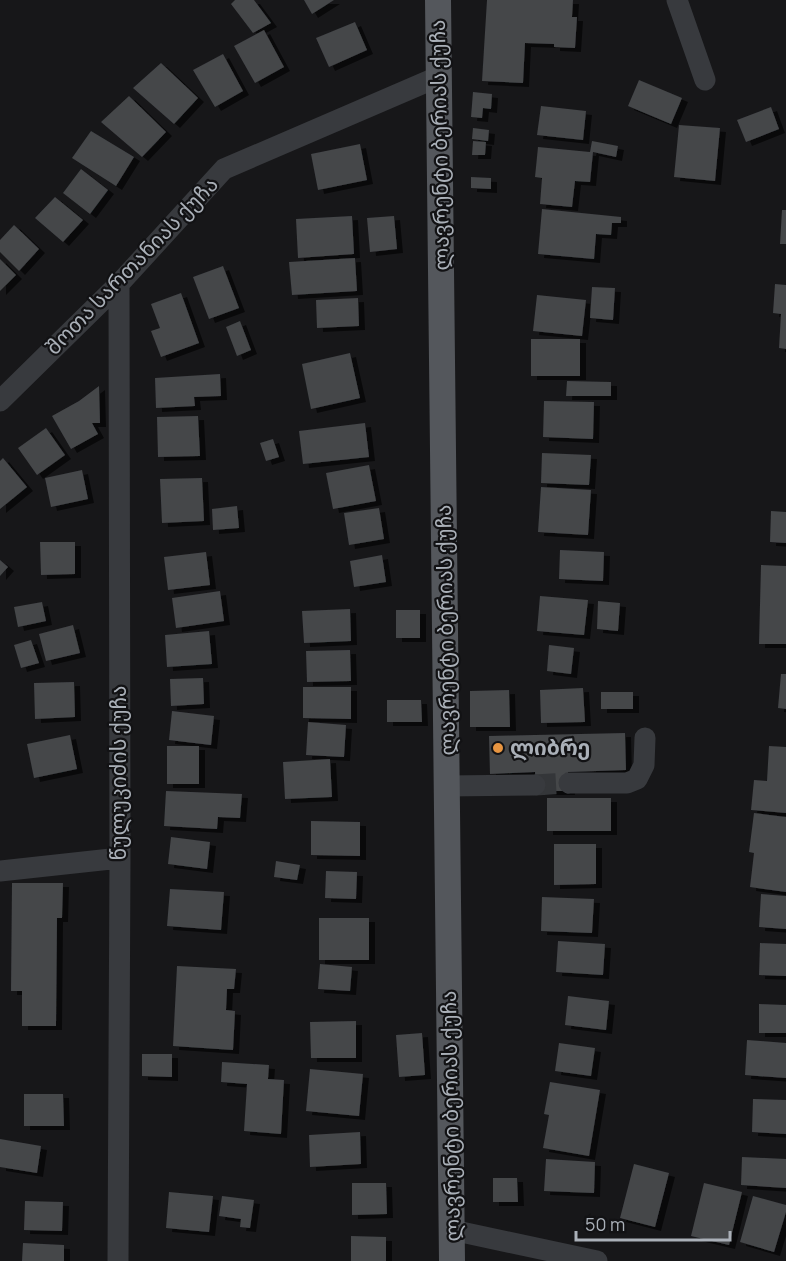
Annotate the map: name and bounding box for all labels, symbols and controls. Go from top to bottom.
street label: ლავრენტი ბერიას ქუჩა [423,19,455,271]
street label: შოთა სართანიას ქუჩა [39,170,224,360]
street label: ლავრენტი ბერიას ქუჩა [429,504,461,756]
street label: წულუკიძის ქუჩა [104,685,132,861]
place label: ლიბრე [510,733,590,761]
marker: ლიბრე [491,741,505,755]
street label: ლავრენტი ბერიას ქუჩა [434,990,466,1242]
scale bar [576,1204,730,1242]
text: 50 m [585,1212,625,1236]

